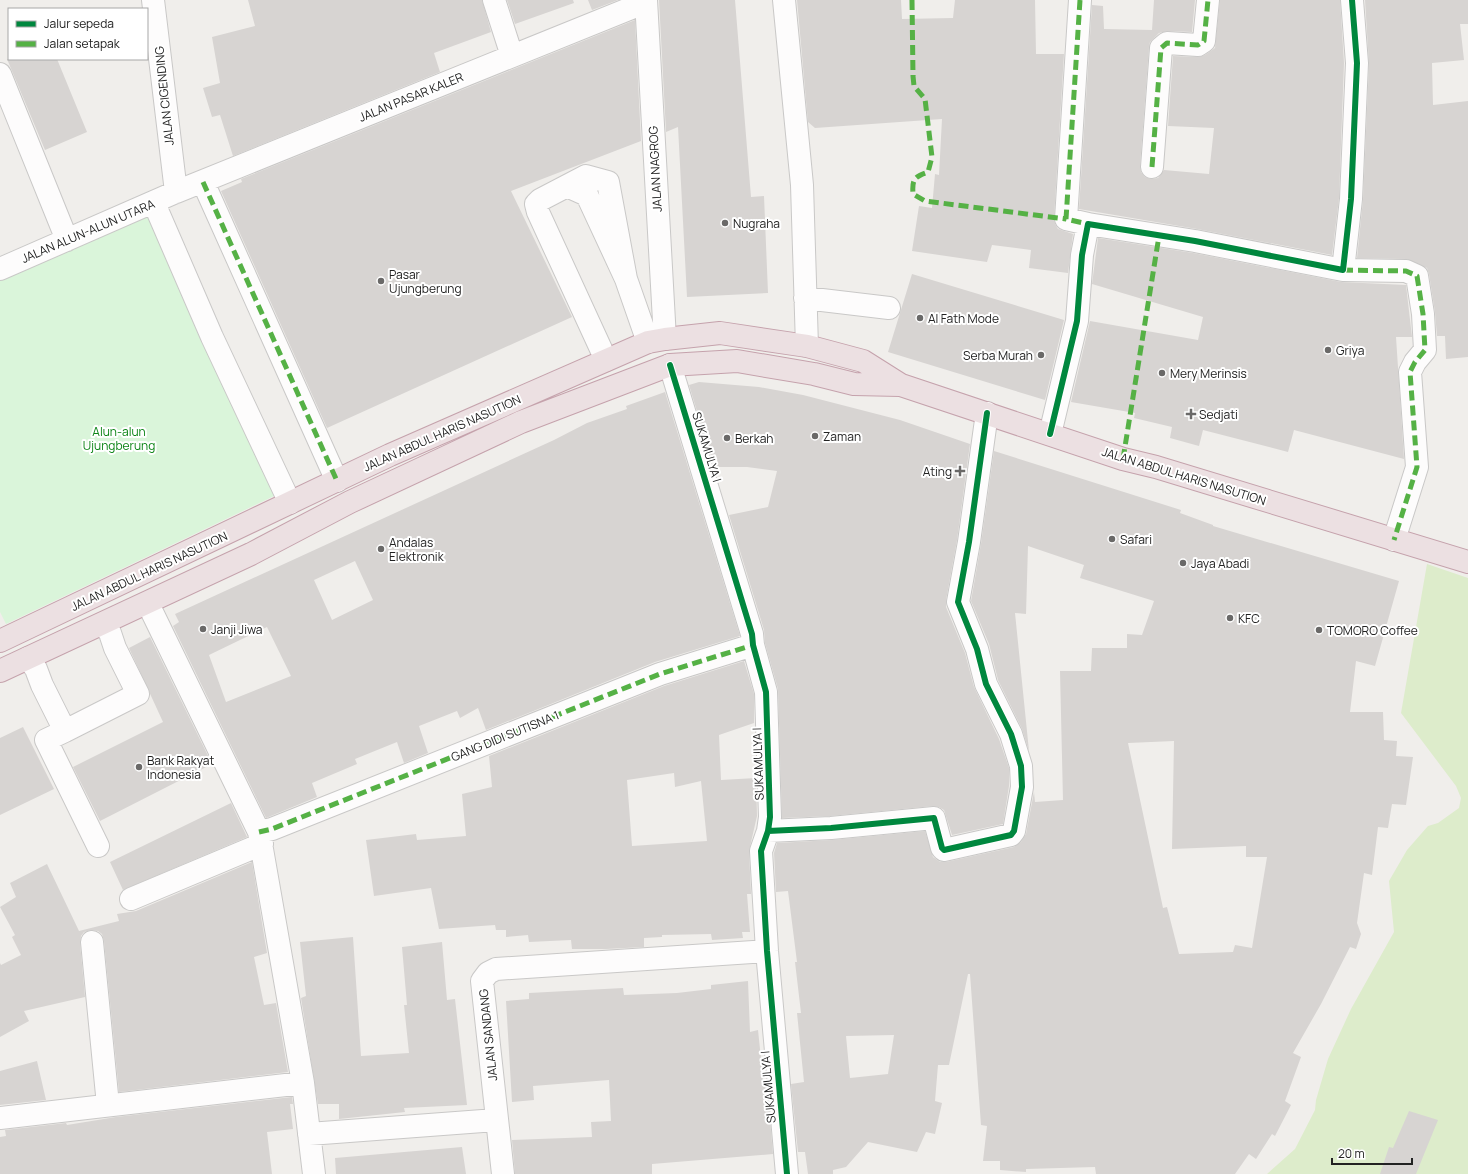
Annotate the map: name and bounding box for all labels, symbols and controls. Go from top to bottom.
legend [8,8,148,60]
text: Jalur sepeda [44,15,114,32]
text: Jalan setapak [44,35,121,52]
street label: JALAN CIGENDING [150,45,178,146]
street label: JALAN PASAR KALER [356,68,466,126]
street label: JALAN NAGROG [644,125,666,212]
street label: JALAN ALUN-ALUN UTARA [19,195,158,267]
place label: Nugraha [733,215,780,232]
marker: Nugraha [720,218,730,228]
place label: Pasar Ujungberung [389,266,462,297]
marker: Pasar Ujungberung [376,276,386,286]
place label: Al Fath Mode [928,310,999,327]
marker: Al Fath Mode [915,313,925,323]
place label: Griya [1336,342,1364,359]
marker: Griya [1323,345,1333,355]
place label: Serba Murah [963,347,1033,364]
marker: Serba Murah [1036,350,1046,360]
place label: Mery Merinsis [1170,365,1247,382]
marker: Mery Merinsis [1157,368,1167,378]
street label: JALAN ABDUL HARIS NASUTION [360,390,524,476]
place label: Sedjati [1199,406,1238,423]
marker: Sedjati [1186,409,1196,419]
street label: SUKAMULYA I [688,410,726,484]
park label: Alun-alun Ujungberung [83,423,155,454]
place label: Zaman [823,428,861,445]
place label: Berkah [735,430,773,447]
marker: Zaman [810,431,820,441]
marker: Berkah [722,433,732,443]
street label: JALAN ABDUL HARIS NASUTION [1100,443,1268,509]
place label: Ating [923,463,952,480]
marker: Ating [955,466,965,476]
street label: JALAN ABDUL HARIS NASUTION [68,527,230,615]
place label: Safari [1120,531,1152,548]
place label: Andalas Elektronik [389,534,445,565]
marker: Safari [1107,534,1117,544]
marker: Andalas Elektronik [376,544,386,554]
place label: Jaya Abadi [1191,555,1249,572]
marker: Jaya Abadi [1178,558,1188,568]
place label: KFC [1238,610,1260,627]
marker: KFC [1225,613,1235,623]
place label: Janji Jiwa [211,621,262,638]
place label: TOMORO Coffee [1327,622,1418,639]
marker: Janji Jiwa [198,624,208,634]
marker: TOMORO Coffee [1314,625,1324,635]
street label: GANG DIDI SUTISNA 1 [448,707,562,765]
street label: SUKAMULYA I [748,727,768,801]
place label: Bank Rakyat Indonesia [147,752,214,783]
marker: Bank Rakyat Indonesia [134,762,144,772]
street label: JALAN SANDANG [475,988,501,1082]
street label: SUKAMULYA I [756,1050,780,1124]
scale bar [1332,1140,1412,1166]
text: 20 m [1338,1145,1365,1162]

